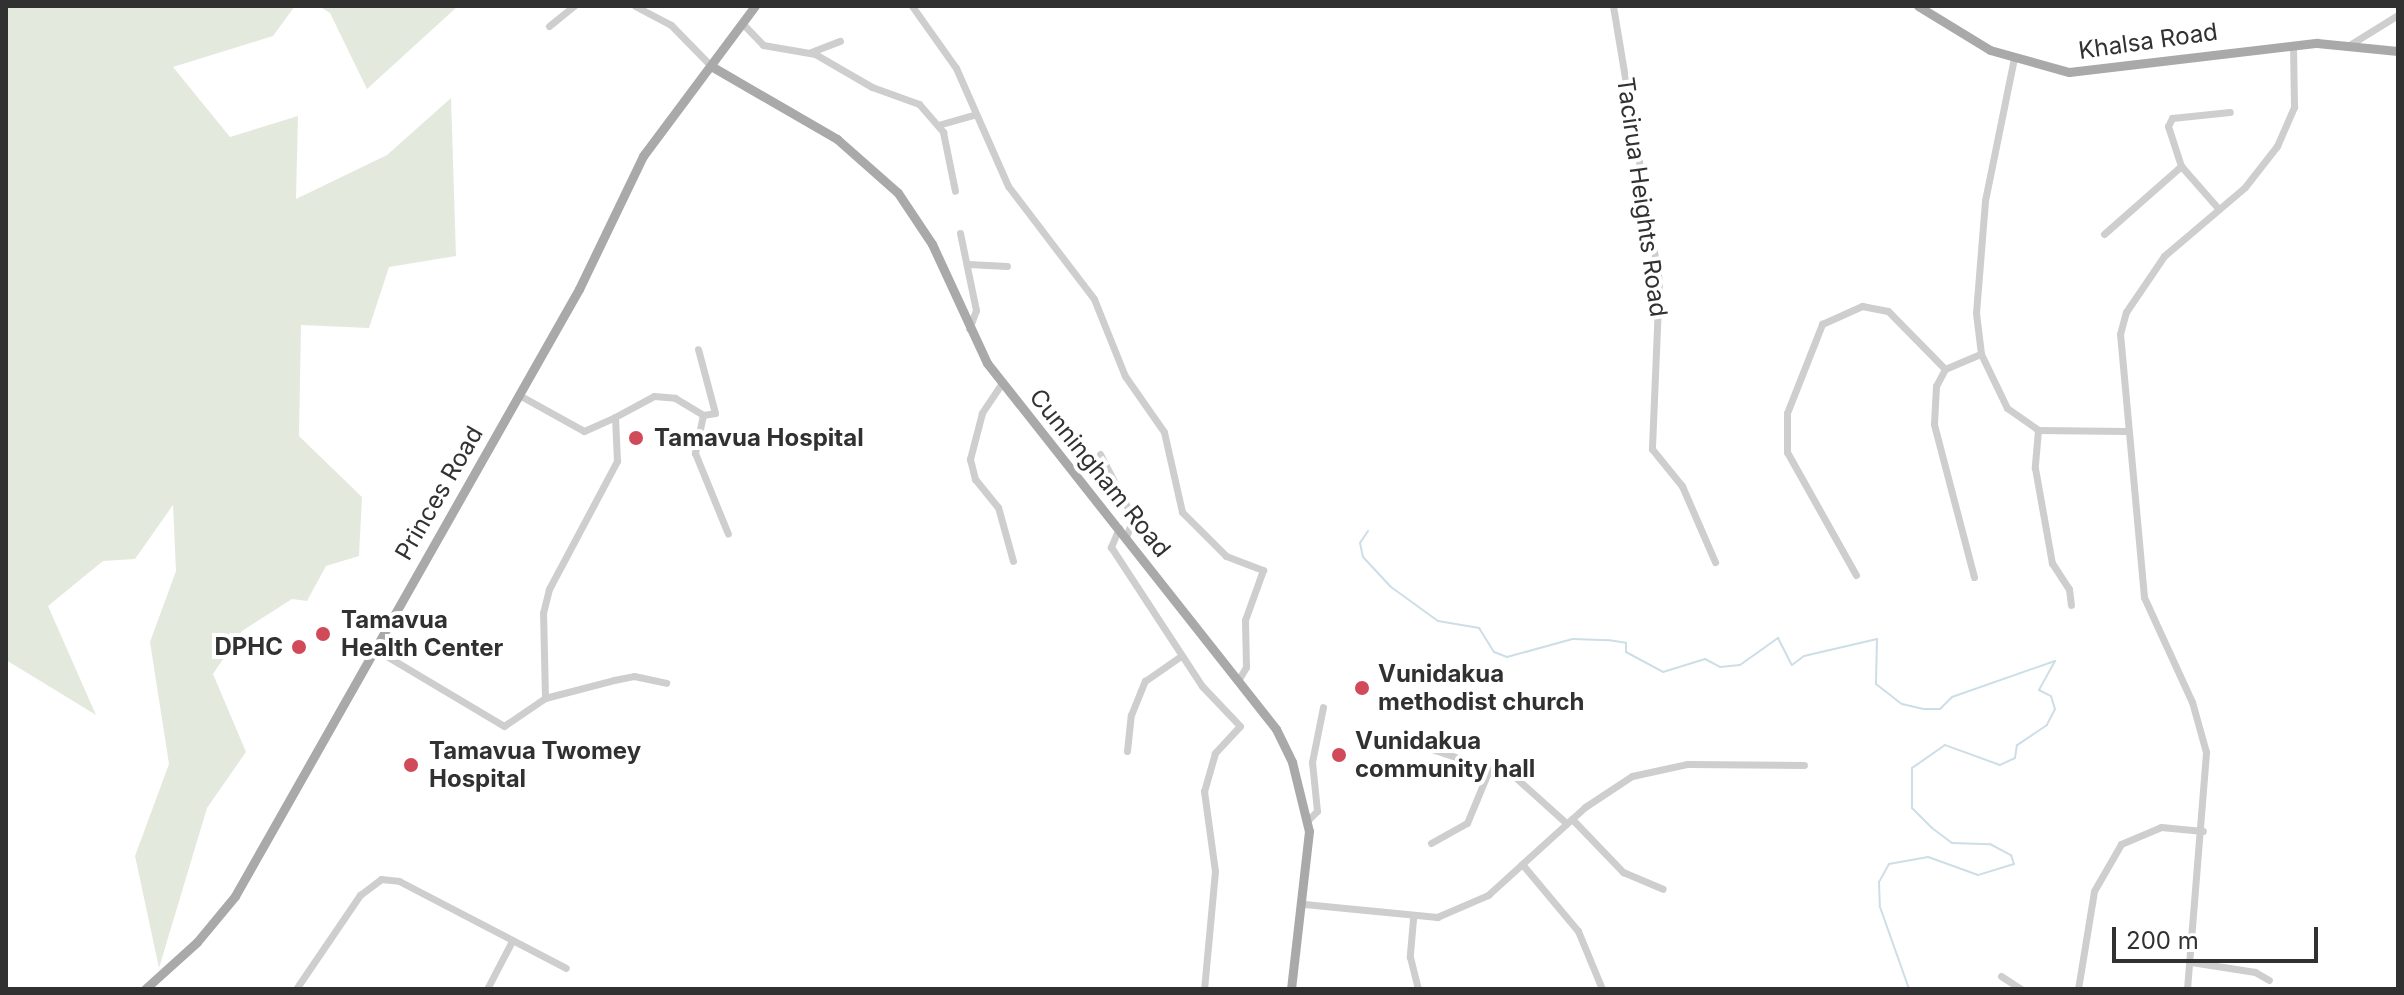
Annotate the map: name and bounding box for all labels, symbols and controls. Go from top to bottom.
street label: Khalsa Road [2076,17,2220,65]
street label: Tacirua Heights Road [1611,75,1673,319]
street label: Cunningham Road [1023,383,1177,563]
street label: Princes Road [389,421,489,565]
place label: Tamavua Hospital [654,424,864,452]
marker: Tamavua Hospital [625,427,647,449]
place label: Tamavua Health Center [341,606,503,662]
marker: Tamavua Health Center [312,623,334,645]
place label: DPHC [214,633,283,661]
marker: DPHC [290,638,308,656]
place label: Vunidakua methodist church [1378,660,1585,716]
marker: Vunidakua methodist church [1353,679,1371,697]
place label: Vunidakua community hall [1355,727,1535,783]
place label: Tamavua Twomey Hospital [429,737,641,793]
marker: Vunidakua community hall [1330,746,1348,764]
marker: Tamavua Twomey Hospital [400,754,422,776]
scale bar [2116,911,2322,961]
text: 200 m [2126,926,2199,955]

